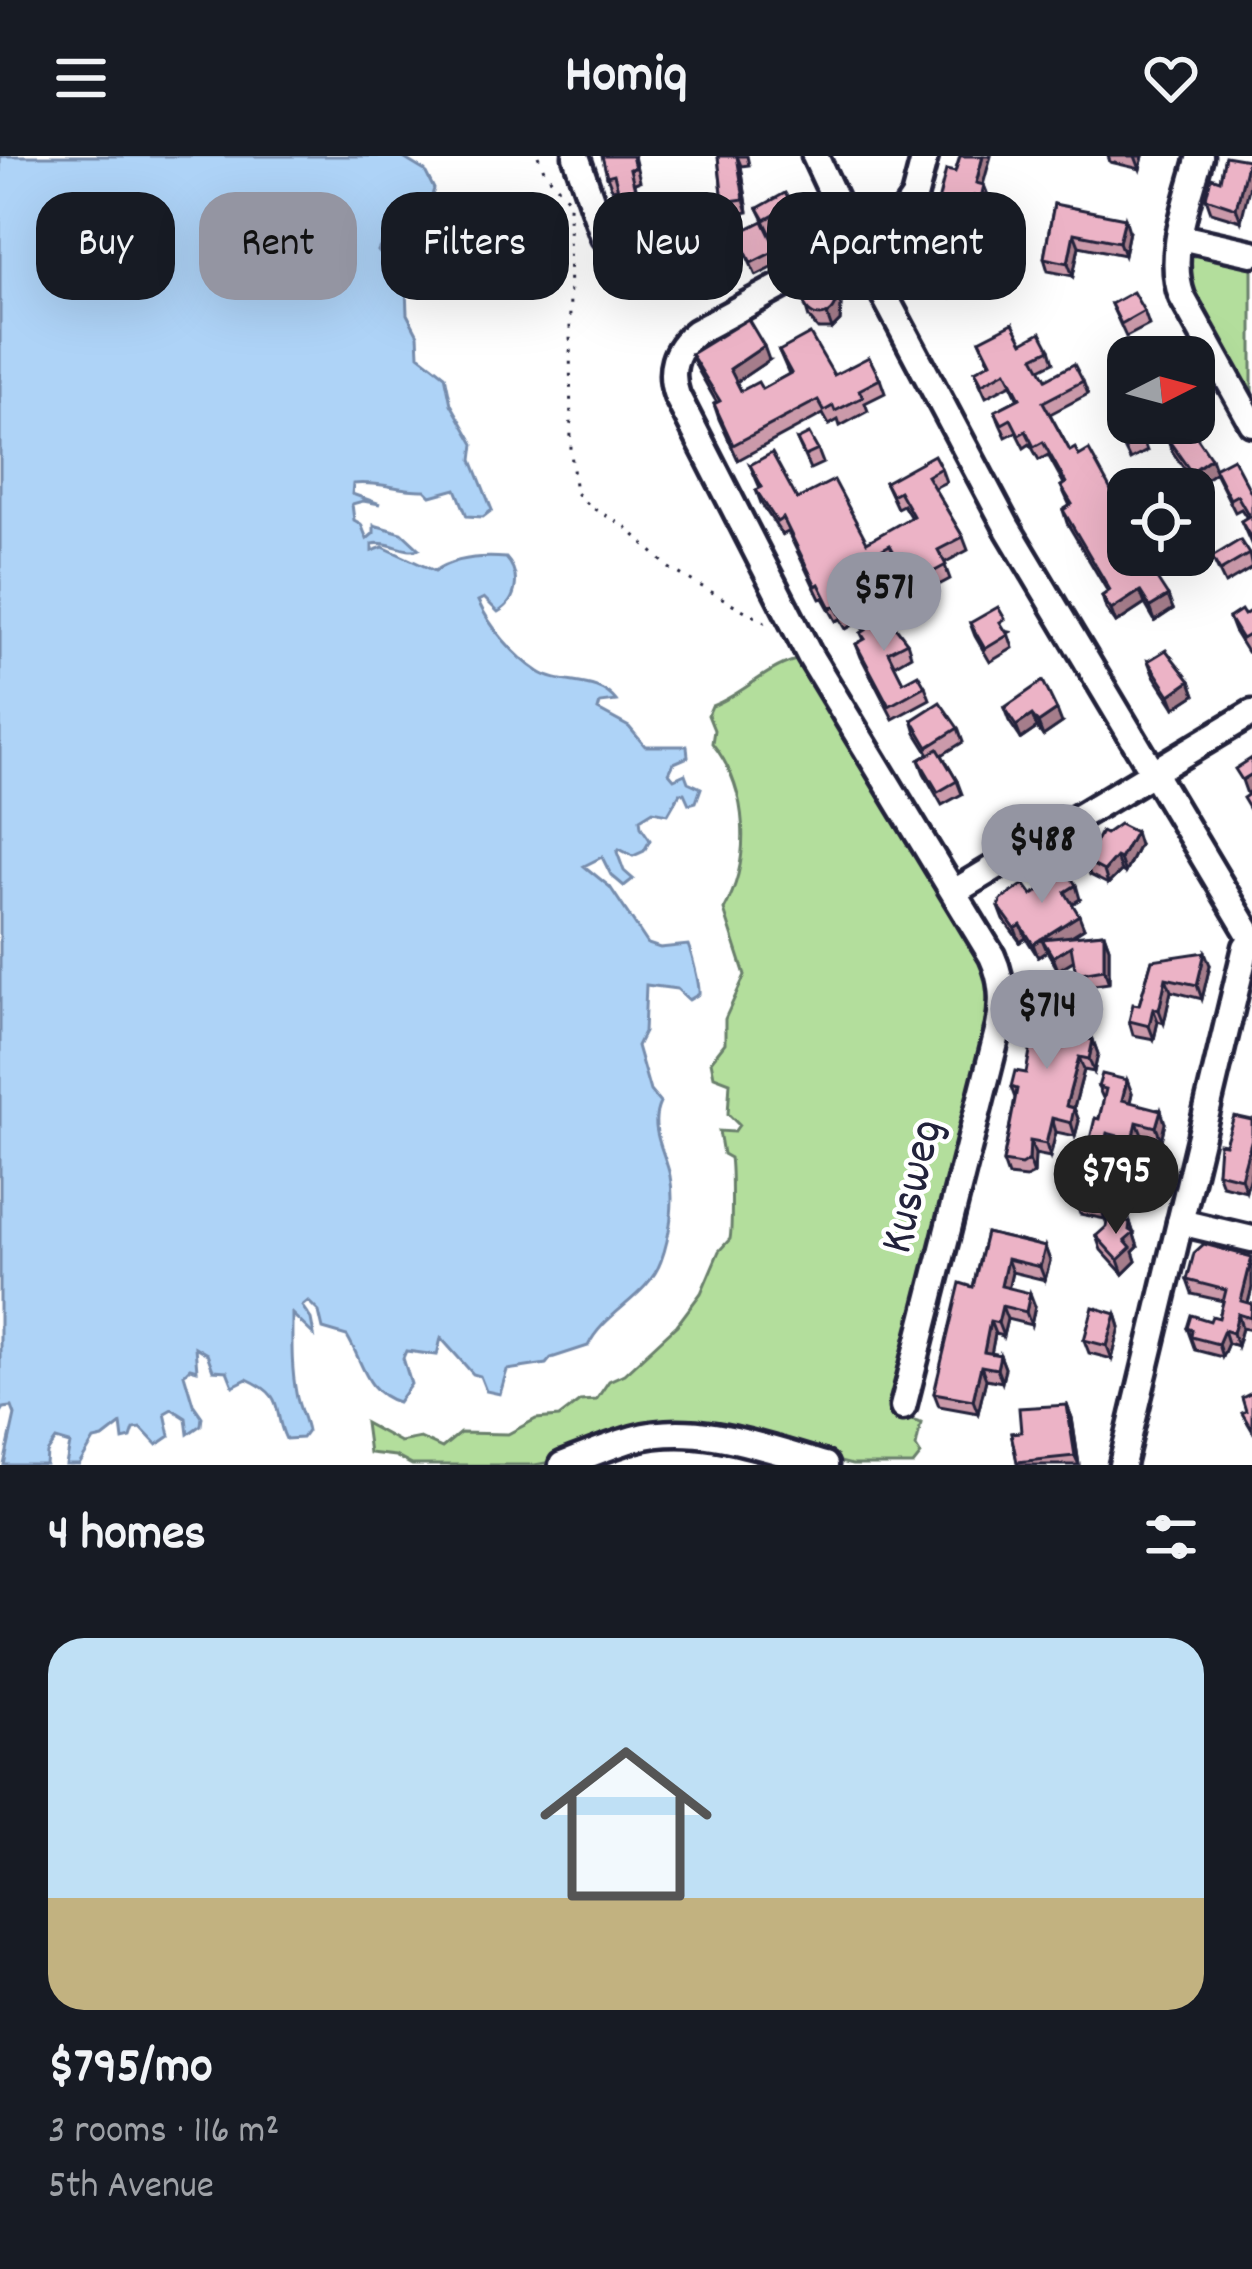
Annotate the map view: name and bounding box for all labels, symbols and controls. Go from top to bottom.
text: Homiq [565,40,687,117]
icon: menu [48,45,114,111]
icon: heart [1138,45,1204,111]
chip: Buy [36,192,175,300]
chip: Rent [199,192,357,300]
chip: Filters [381,192,569,300]
chip: New [593,192,743,300]
chip: Apartment [767,192,1026,300]
north arrow [1107,336,1215,444]
map controls [1107,336,1215,576]
button: locate [1107,468,1215,576]
pin: $571 [813,552,955,654]
text: $571 [853,563,915,618]
pin: $488 [971,804,1113,906]
text: $488 [1008,815,1076,870]
pin: $714 [976,970,1118,1072]
text: $714 [1017,981,1077,1036]
street label: Kusweg [865,1113,965,1261]
pin: $795 [1045,1135,1187,1237]
text: $795 [1081,1146,1151,1201]
text: 4 homes [48,1501,206,1573]
icon: filters [1138,1504,1204,1570]
icon: home [518,1716,734,1932]
text: $795/mo [48,2034,213,2106]
text: 3 rooms · 116 m² [48,2106,280,2161]
text: 5th Avenue [48,2161,214,2216]

